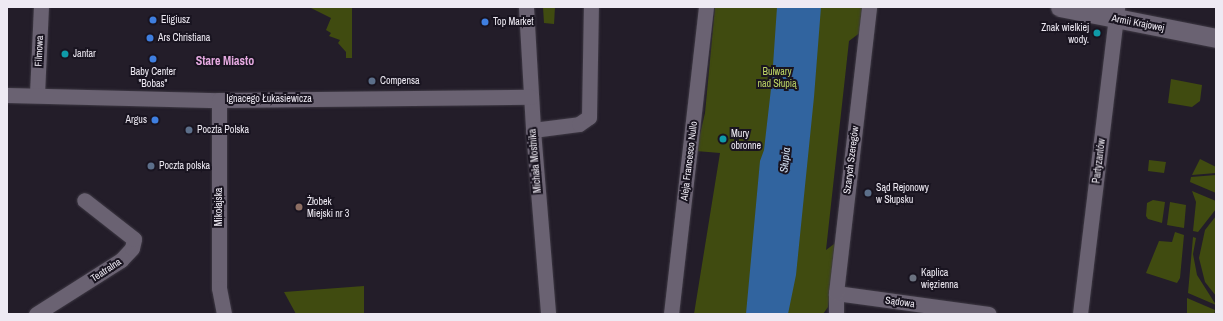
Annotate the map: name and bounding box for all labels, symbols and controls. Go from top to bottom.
street label: Armii Krajowej [1111,12,1165,34]
place label: Eligiusz [161,14,190,26]
marker: Eligiusz [148,15,158,25]
place label: Top Market [493,16,534,28]
marker: Top Market [480,17,490,27]
place label: Znak wielkiej wody. [1041,21,1089,44]
marker: Znak wielkiej wody. [1092,28,1102,38]
place label: Ars Christiana [158,32,210,44]
marker: Ars Christiana [145,33,155,43]
street label: Filmowa [32,35,46,67]
place label: Jantar [73,48,96,60]
marker: Jantar [60,49,70,59]
marker: Baby Center "Bobas" [148,54,158,64]
district label: Stare Miasto [196,55,254,69]
place label: Baby Center "Bobas" [130,65,176,88]
park label: Bulwary nad Słupią [757,65,797,88]
place label: Compensa [380,75,420,87]
marker: Compensa [367,76,377,86]
street label: Ignacego Łukasiewicza [226,93,312,105]
place label: Argus [126,114,147,126]
marker: Argus [150,115,160,125]
street label: Aleja Francesco Nullo [678,121,700,201]
place label: Poczta Polska [197,124,249,136]
marker: Poczta Polska [184,125,194,135]
street label: Szarych Szeregów [841,125,861,195]
place label: Mury obronne [731,127,761,150]
street label: Michała Mostnika [526,128,544,194]
marker: Mury obronne [718,134,728,144]
street label: Partyzantów [1090,138,1108,184]
water label: Słupia [777,147,793,173]
place label: Poczta polska [159,160,210,172]
marker: Poczta polska [146,161,156,171]
place label: Sąd Rejonowy w Słupsku [876,181,929,204]
street label: Mikołajska [213,188,225,226]
marker: Sąd Rejonowy w Słupsku [863,188,873,198]
place label: Żłobek Miejski nr 3 [307,195,349,218]
marker: Żłobek Miejski nr 3 [294,202,304,212]
street label: Teatralna [89,256,123,284]
place label: Kaplica więzienna [921,266,958,290]
marker: Kaplica więzienna [908,273,918,283]
street label: Sądowa [884,294,916,310]

